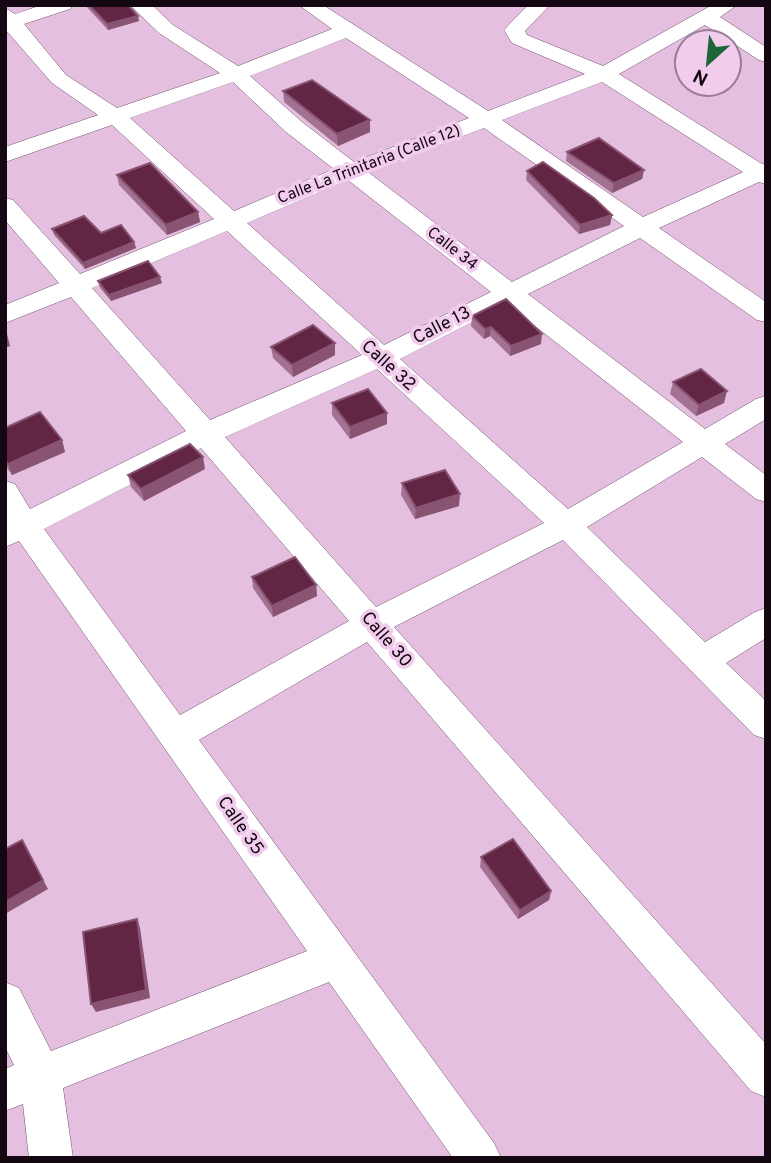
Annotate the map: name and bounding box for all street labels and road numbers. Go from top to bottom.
street label: Calle La Trinitaria (Calle 12) [275,121,463,209]
street label: Calle 34 [423,223,481,275]
street label: Calle 13 [409,302,475,350]
street label: Calle 32 [356,335,420,397]
street label: Calle 30 [355,607,417,673]
street label: Calle 35 [212,792,268,860]

